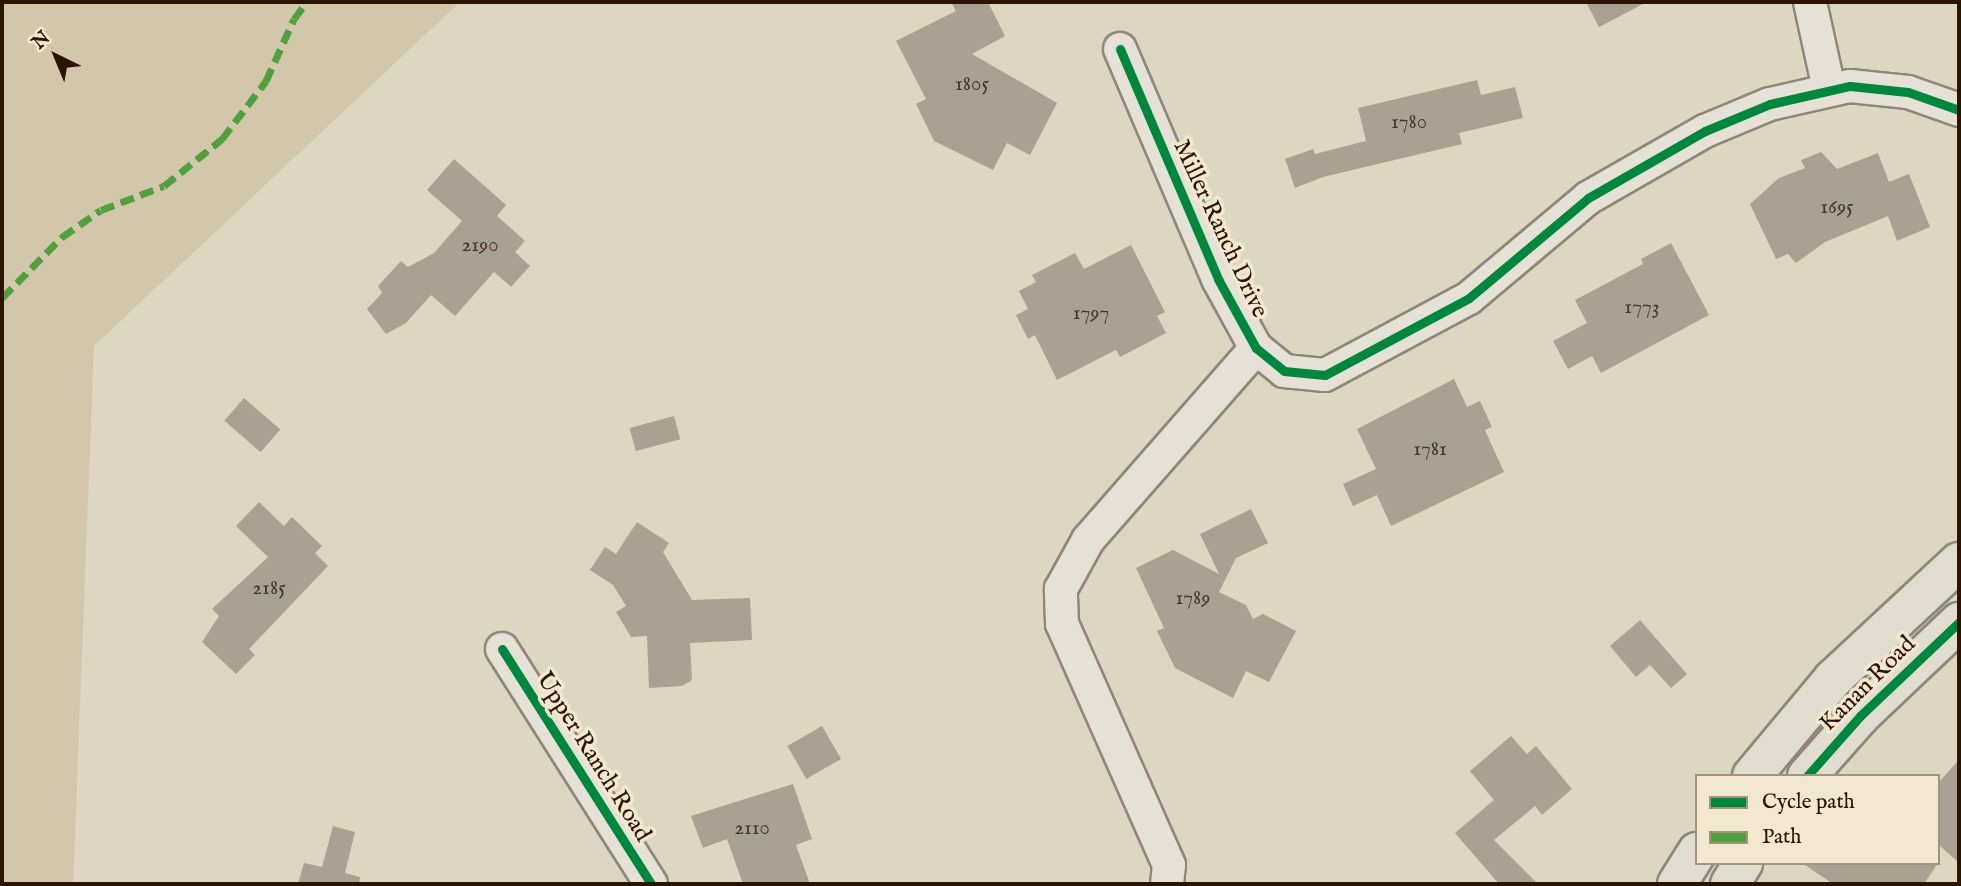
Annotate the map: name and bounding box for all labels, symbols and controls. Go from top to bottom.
north arrow [21,21,91,91]
text: N [27,26,56,55]
house number: 1805 [955,72,989,98]
house number: 1780 [1391,110,1427,136]
street label: Miller Ranch Drive [1166,136,1274,322]
house number: 1695 [1820,195,1854,221]
house number: 2190 [461,233,499,259]
house number: 1773 [1624,295,1660,321]
house number: 1797 [1073,301,1109,327]
house number: 1781 [1413,437,1447,463]
house number: 2185 [252,576,286,602]
house number: 1789 [1175,586,1211,612]
street label: Kanan Road [1814,630,1922,738]
street label: Upper Ranch Road [529,667,657,847]
legend [1695,774,1940,865]
text: Cycle path [1762,789,1855,816]
house number: 2110 [734,816,770,842]
text: Path [1762,824,1801,851]

